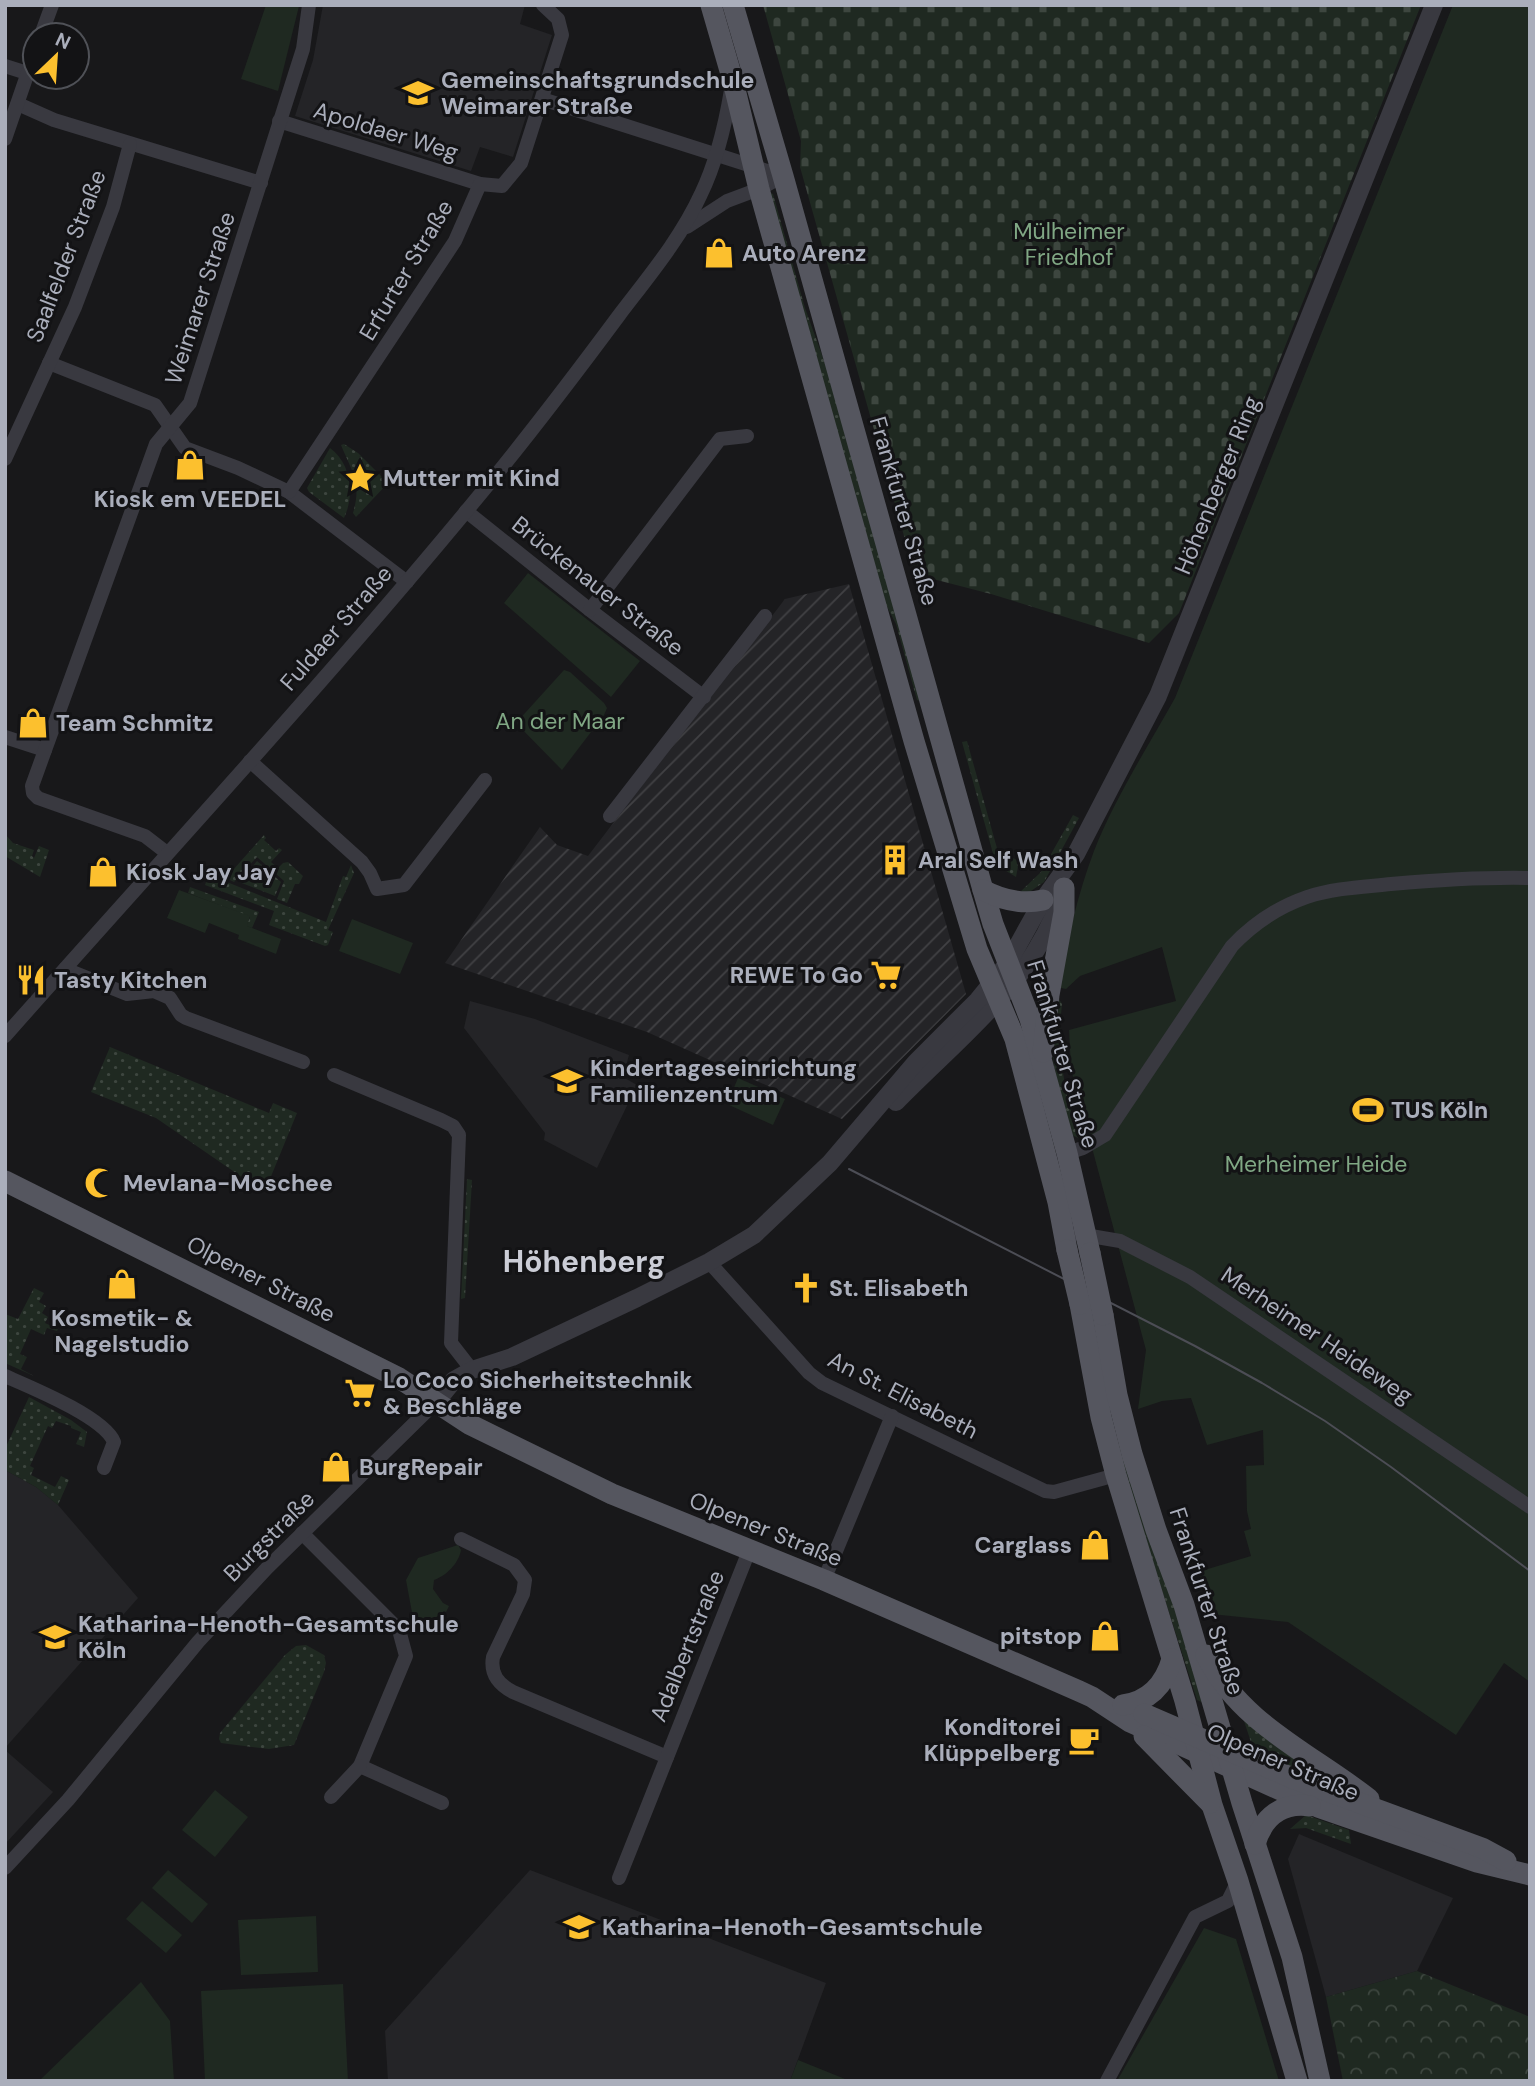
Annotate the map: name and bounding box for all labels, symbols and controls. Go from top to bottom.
north arrow [21,21,91,91]
text: N [51,27,75,55]
place label: Gemeinschaftsgrundschule Weimarer Straße [441,65,754,121]
school or university icon: Gemeinschaftsgrundschule Weimarer Straße [401,76,435,110]
street label: Apoldaer Weg [310,95,462,167]
street label: Saalfelder Straße [19,165,113,347]
street label: Erfurter Straße [352,194,460,346]
street label: Weimarer Straße [158,208,242,388]
park label: Mülheimer Friedhof [1013,216,1125,272]
shop icon: Auto Arenz [702,236,736,270]
place label: Auto Arenz [742,238,866,268]
street label: Höhenberger Ring [1168,391,1267,579]
street label: Frankfurter Straße [863,413,945,609]
shop icon: Kiosk em VEEDEL [173,448,207,482]
place icon: Mutter mit Kind [343,461,377,495]
place label: Mutter mit Kind [383,463,560,493]
place label: Kiosk em VEEDEL [94,484,286,514]
street label: Brückenauer Straße [506,509,690,663]
street label: Fuldaer Straße [273,559,399,697]
shop icon: Team Schmitz [16,706,50,740]
park label: An der Maar [495,706,625,736]
place label: Team Schmitz [56,708,213,738]
building icon: Aral Self Wash [878,843,912,877]
place label: Aral Self Wash [918,845,1079,875]
shop icon: Kiosk Jay Jay [86,855,120,889]
place label: Kiosk Jay Jay [126,857,277,887]
street label: Frankfurter Straße [1020,956,1106,1152]
supermarket icon: REWE To Go [869,958,903,992]
place label: REWE To Go [730,960,863,990]
restaurant icon: Tasty Kitchen [14,963,48,997]
place label: Tasty Kitchen [54,965,208,995]
place label: Kindertageseinrichtung Familienzentrum [590,1053,857,1109]
school or university icon: Kindertageseinrichtung Familienzentrum [550,1064,584,1098]
sports icon: TUS Köln [1351,1093,1385,1127]
place label: TUS Köln [1391,1095,1488,1125]
park label: Merheimer Heide [1225,1149,1407,1179]
mosque icon: Mevlana-Moschee [83,1166,117,1200]
place label: Mevlana-Moschee [123,1168,333,1198]
street label: Olpener Straße [182,1229,340,1329]
district label: Höhenberg [503,1242,665,1281]
street label: Merheimer Heideweg [1215,1260,1419,1410]
shop icon: Kosmetik- & Nagelstudio [105,1267,139,1301]
church icon: St. Elisabeth [789,1271,823,1305]
place label: St. Elisabeth [829,1273,969,1303]
place label: Kosmetik- & Nagelstudio [51,1303,193,1359]
street label: An St. Elisabeth [823,1344,983,1446]
place label: Lo Coco Sicherheitstechnik & Beschläge [383,1365,692,1421]
supermarket icon: Lo Coco Sicherheitstechnik & Beschläge [343,1376,377,1410]
shop icon: BurgRepair [319,1450,353,1484]
place label: BurgRepair [359,1452,483,1482]
street label: Burgstraße [217,1484,321,1588]
street label: Olpener Straße [685,1485,847,1573]
street label: Frankfurter Straße [1163,1503,1251,1699]
shop icon: Carglass [1078,1528,1112,1562]
place label: Carglass [975,1530,1072,1560]
street label: Adalbertstraße [643,1566,731,1726]
place label: Katharina-Henoth-Gesamtschule Köln [78,1609,459,1665]
shop icon: pitstop [1088,1619,1122,1653]
school or university icon: Katharina-Henoth-Gesamtschule Köln [38,1620,72,1654]
place label: pitstop [1000,1621,1082,1651]
place label: Konditorei Klüppelberg [924,1712,1061,1768]
street label: Olpener Straße [1202,1716,1364,1808]
cafe icon: Konditorei Klüppelberg [1067,1723,1101,1757]
school or university icon: Katharina-Henoth-Gesamtschule [562,1910,596,1944]
place label: Katharina-Henoth-Gesamtschule [602,1912,983,1942]

